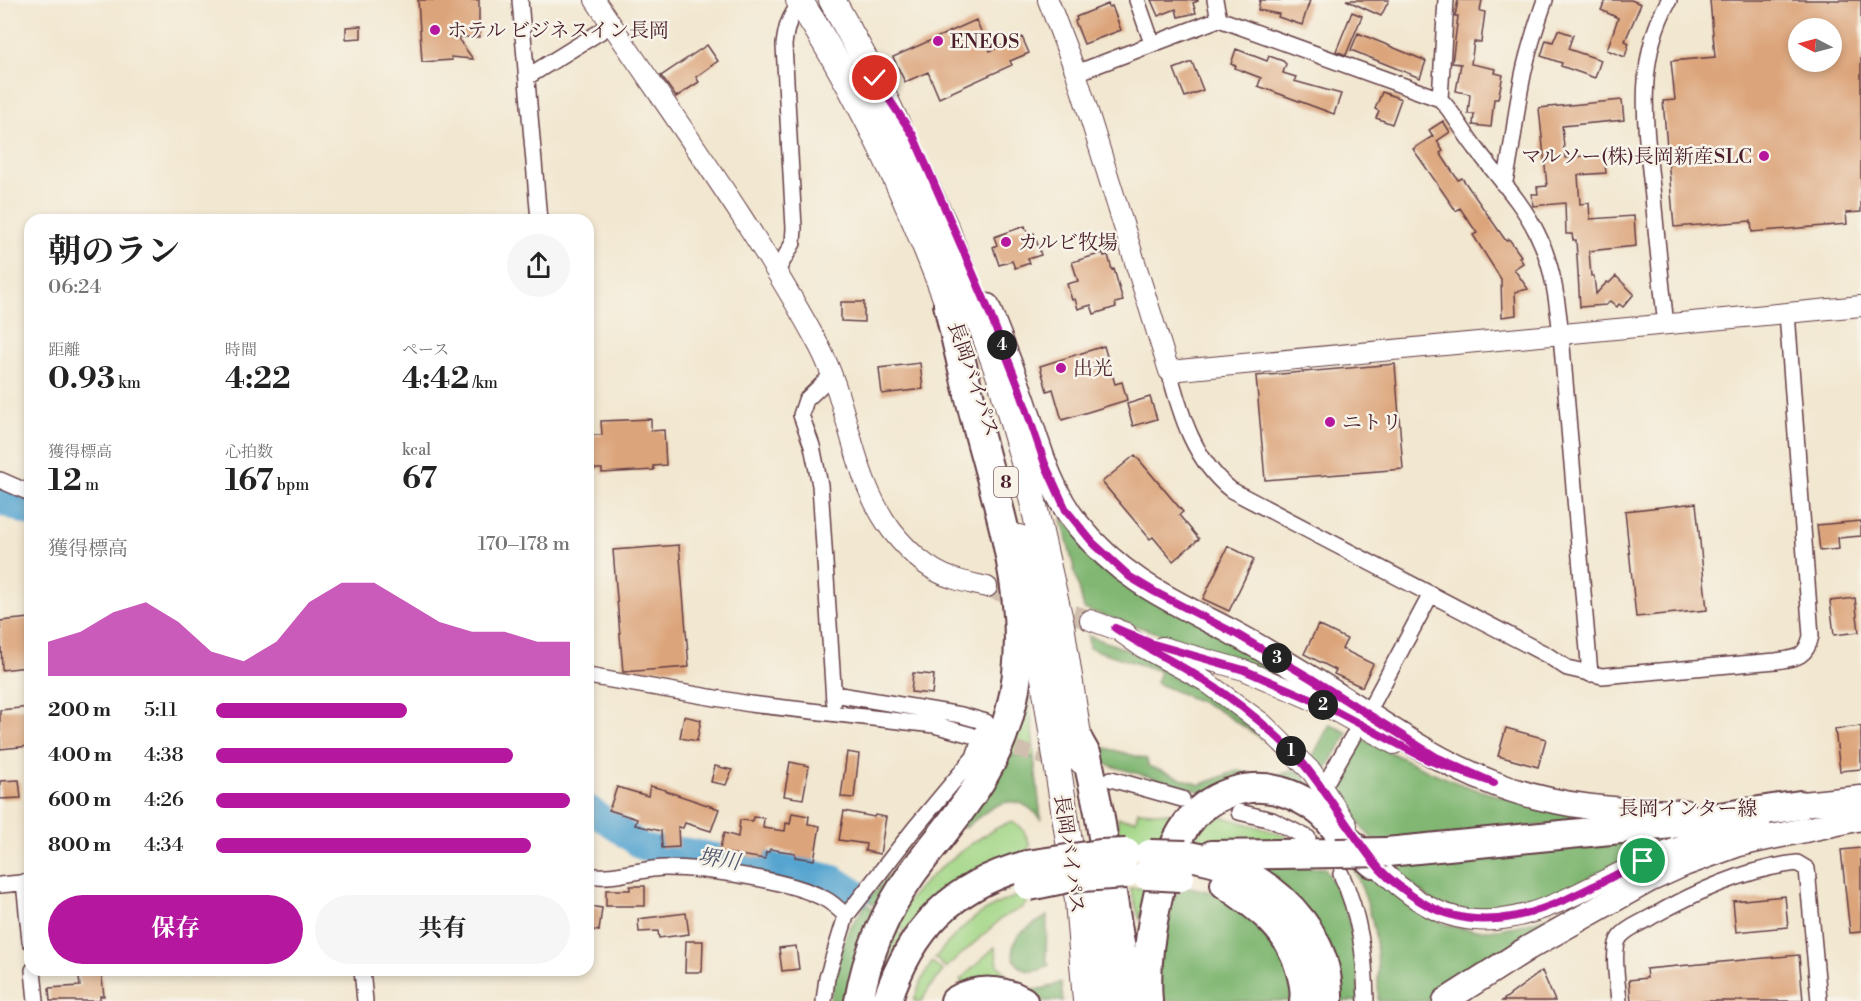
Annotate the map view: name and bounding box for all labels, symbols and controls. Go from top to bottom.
north arrow [1788,18,1842,72]
map controls [1788,18,1842,72]
place label: ホテル ビジネスイン長岡 [447,19,669,44]
marker: ホテル ビジネスイン長岡 [428,23,442,37]
place label: ENEOS [950,30,1019,55]
marker: ENEOS [931,34,945,48]
pin [849,52,900,103]
icon: check [858,61,891,94]
place label: マルソー(株)長岡新産SLC [1521,145,1752,170]
marker: マルソー(株)長岡新産SLC [1757,149,1771,163]
place label: カルビ牧場 [1018,231,1118,256]
text: 朝のラン [48,232,180,273]
button: share [507,234,570,297]
marker: カルビ牧場 [999,235,1013,249]
text: 06:24 [48,275,101,300]
street label: 長岡バイパス [941,319,1004,440]
pin: 4 [987,330,1017,360]
text: 4 [997,335,1007,355]
text: 距離 [48,340,80,360]
text: 時間 [225,340,257,360]
text: ペース [402,340,449,360]
place label: 出光 [1073,357,1113,382]
text: 0.93 [48,360,115,398]
text: 4:22 [225,360,291,398]
text: 4:42 [402,360,469,398]
marker: 出光 [1054,361,1068,375]
text: km [115,373,141,393]
text: /km [469,373,498,393]
place label: ニトリ [1342,411,1402,436]
marker: ニトリ [1323,415,1337,429]
text: kcal [402,440,431,460]
text: 獲得標高 [48,442,112,462]
text: 心拍数 [225,442,273,462]
text: 67 [402,460,437,498]
text: 12 [48,462,82,500]
text: 167 [225,462,273,500]
road number: 8 [994,467,1018,497]
text: m [82,475,99,495]
text: bpm [273,475,309,495]
text: 170–178 m [478,532,570,557]
text: 獲得標高 [48,537,128,562]
pin: 3 [1262,643,1292,673]
text: 3 [1272,648,1282,668]
pin: 2 [1308,690,1338,720]
text: 2 [1318,695,1328,715]
text: 200 m [48,698,111,723]
text: 5:11 [144,698,177,723]
pin: 1 [1276,736,1306,766]
text: 1 [1287,741,1295,761]
text: 400 m [48,743,112,768]
text: 4:38 [144,743,184,768]
text: 600 m [48,788,111,813]
text: 4:26 [144,788,184,813]
street label: 長岡バイパス [1048,793,1089,915]
street label: 長岡インター線 [1618,797,1758,822]
text: 800 m [48,833,111,858]
text: 4:34 [144,833,184,858]
pin [1617,835,1668,886]
water label: 堺川 [696,844,744,876]
icon: arrive [1626,844,1659,877]
button: 保存 [48,895,303,964]
button: 共有 [315,895,570,964]

